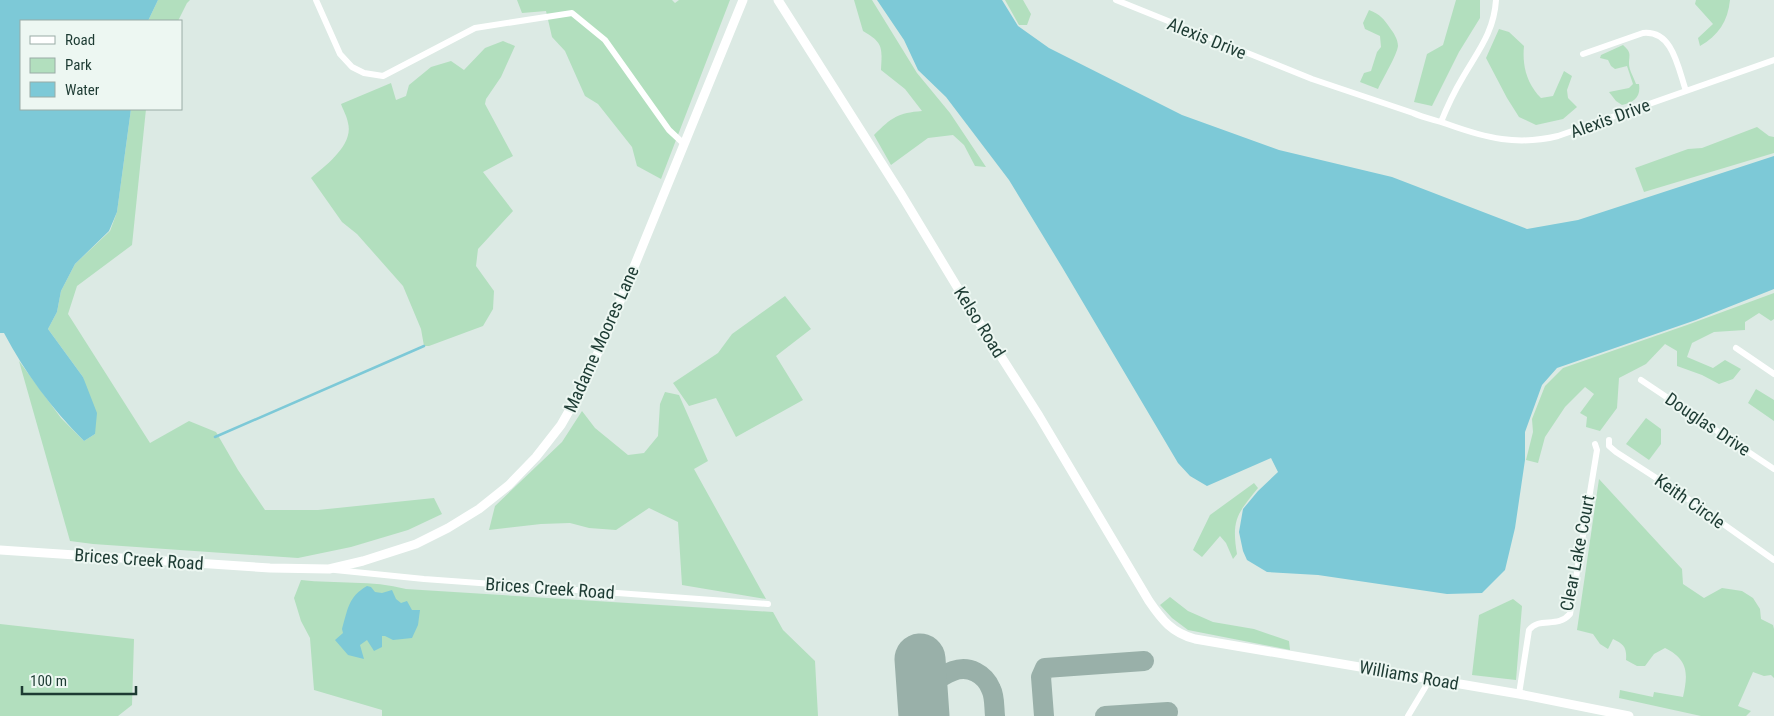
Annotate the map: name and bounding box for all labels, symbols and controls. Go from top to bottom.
street label: Alexis Drive [1164,13,1250,63]
legend [20,20,182,110]
text: Road [65,31,95,49]
text: Park [65,56,92,74]
text: Water [65,81,100,99]
street label: Alexis Drive [1567,94,1653,142]
street label: Madame Moores Lane [559,263,643,415]
street label: Kelso Road [950,283,1010,361]
street label: Douglas Drive [1662,388,1754,460]
street label: Keith Circle [1651,469,1729,533]
street label: Clear Lake Court [1555,493,1599,613]
street label: Brices Creek Road [74,544,204,574]
street label: Brices Creek Road [485,573,615,603]
street label: Williams Road [1357,656,1461,694]
scale bar [22,664,136,696]
text: 100 m [30,672,67,690]

